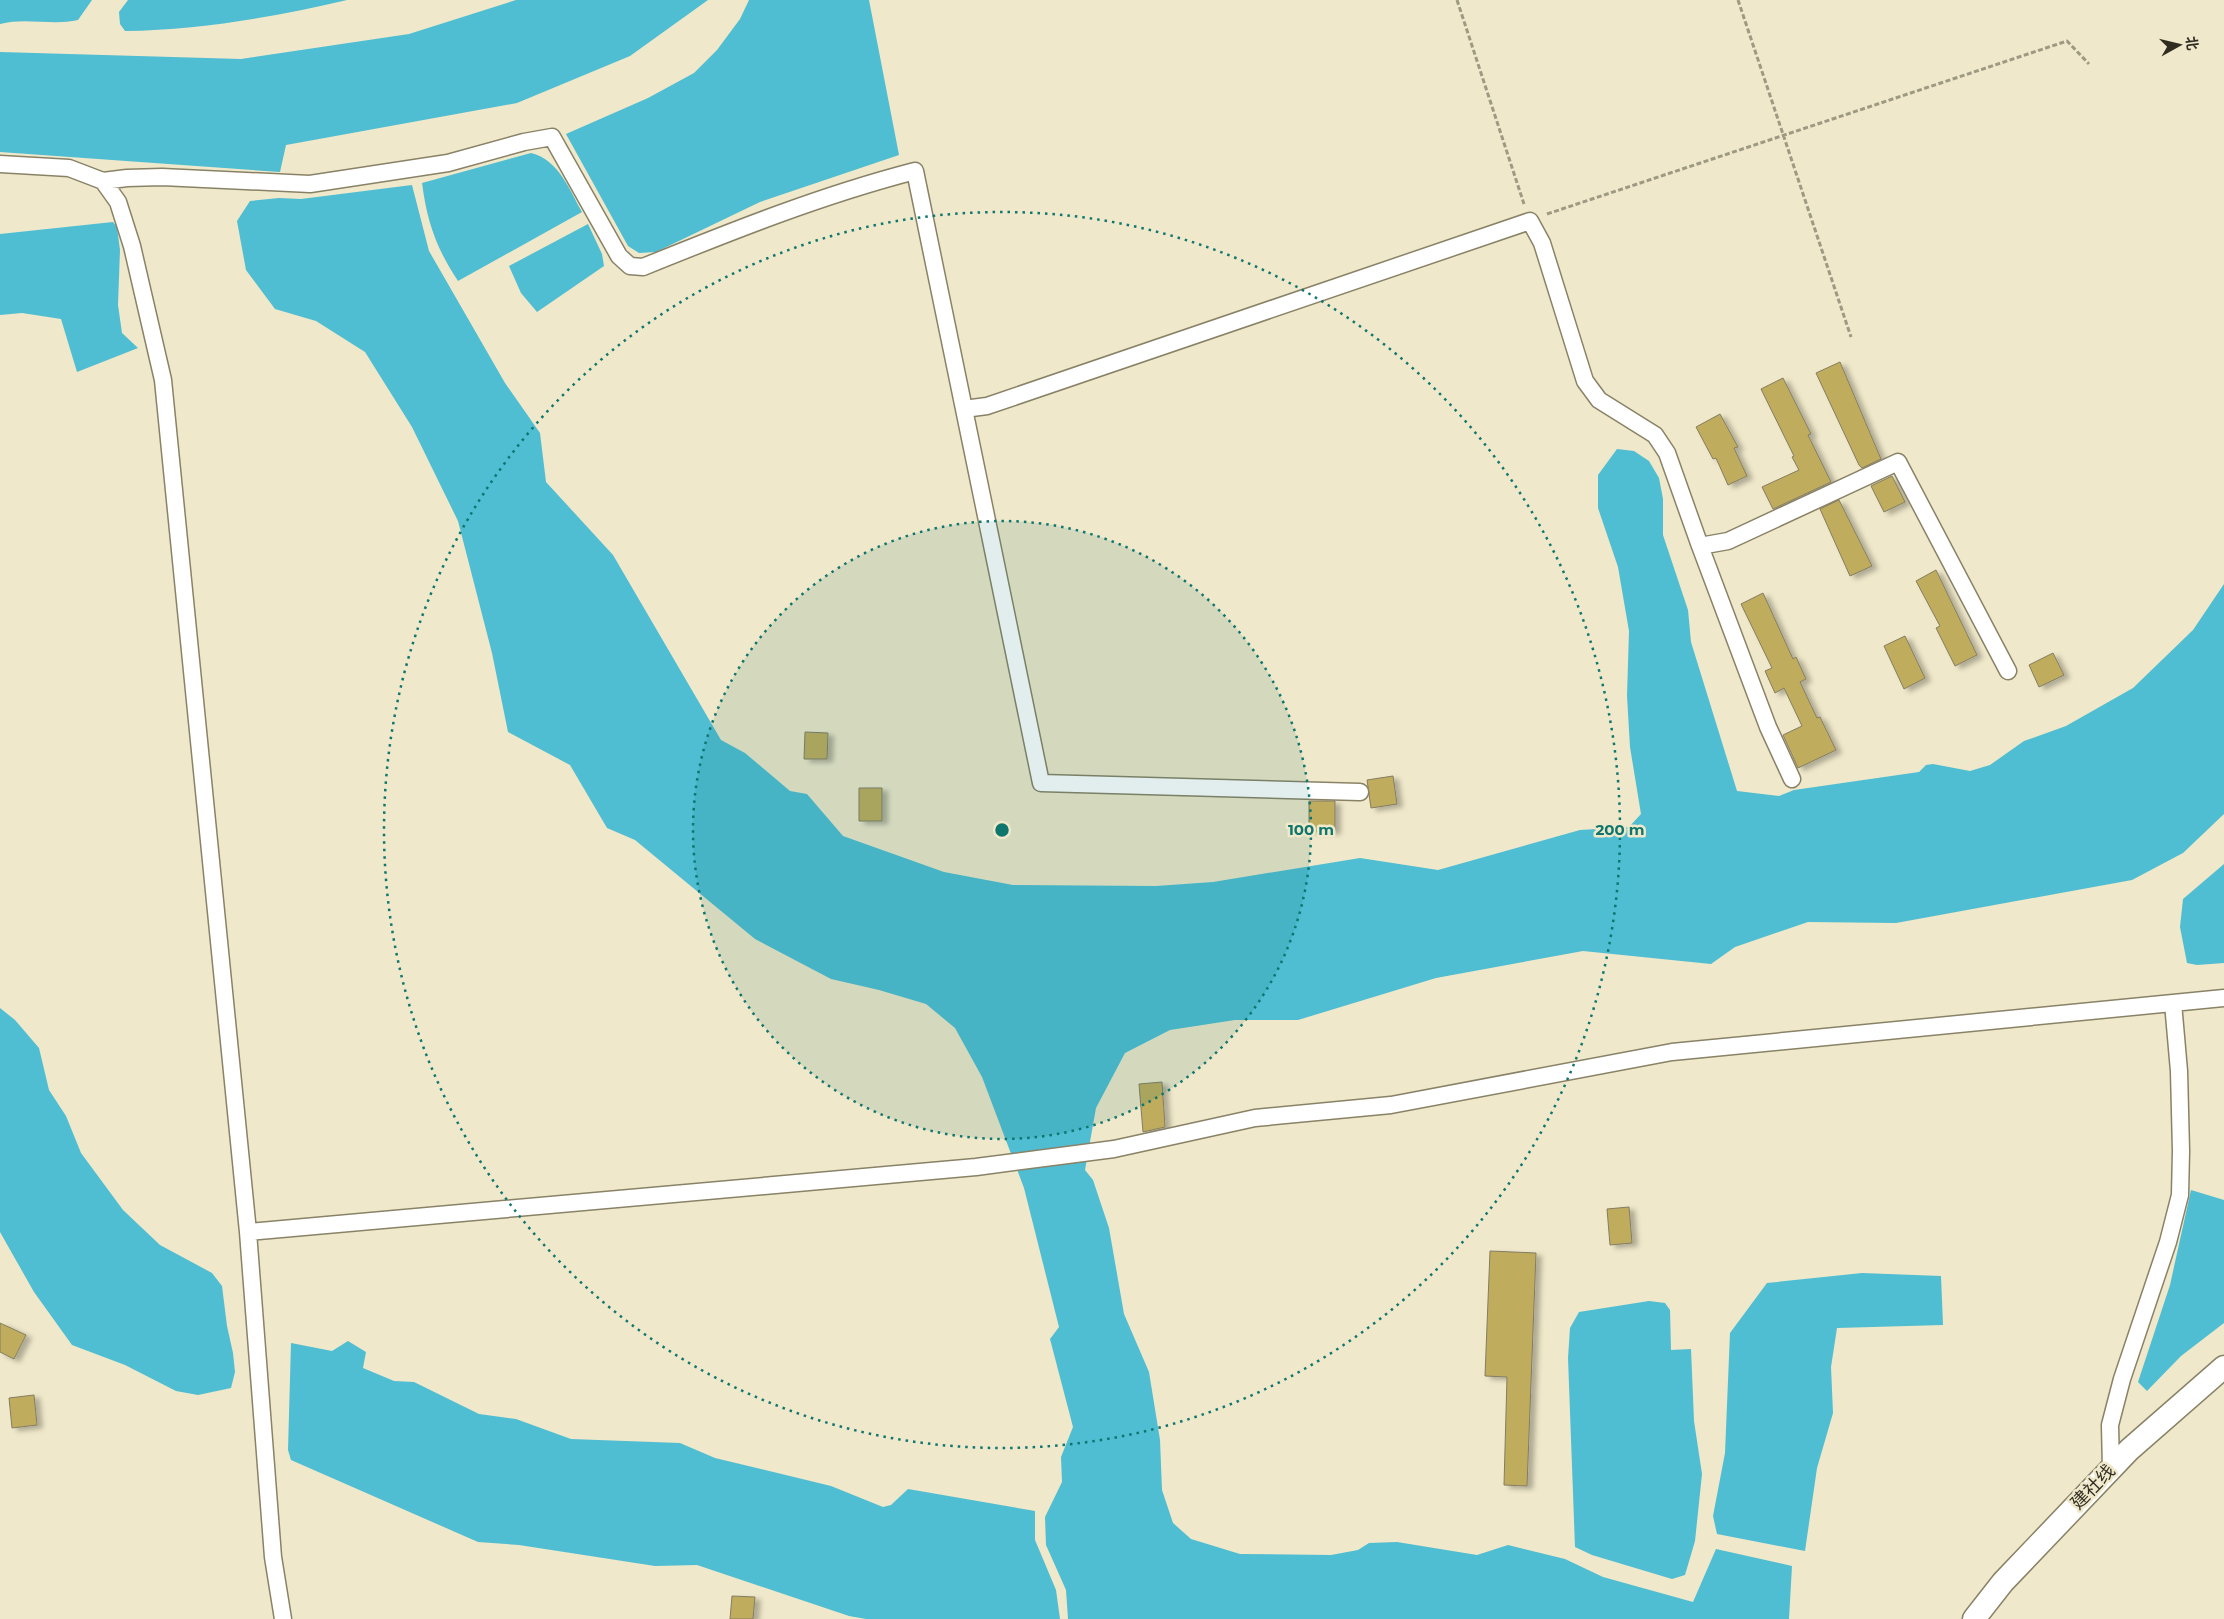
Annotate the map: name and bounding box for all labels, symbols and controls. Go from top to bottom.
north arrow [2154,20,2204,70]
text: 北 [2182,35,2202,51]
text: 100 m [1288,820,1334,839]
text: 200 m [1595,820,1645,839]
centre of rings [993,821,1011,839]
street label: 建社线 [2066,1460,2120,1514]

